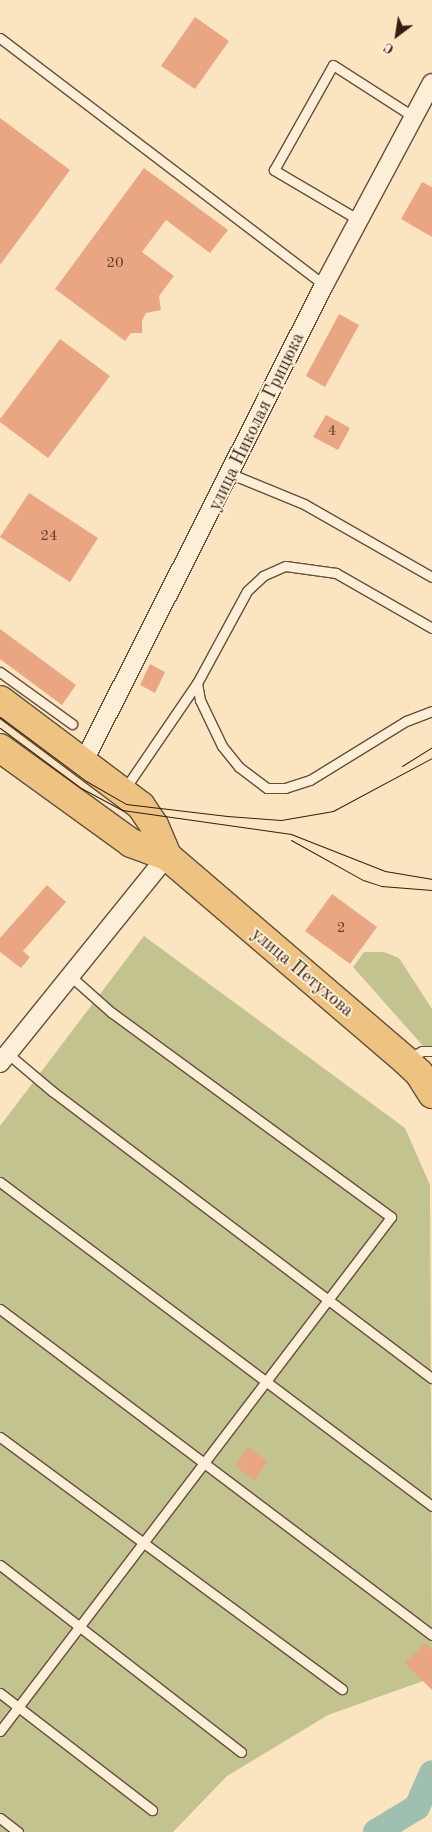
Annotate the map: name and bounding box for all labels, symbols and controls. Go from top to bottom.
north arrow [372,10,422,60]
text: С [382,39,397,56]
house number: 20 [106,255,124,273]
street label: улица Николая Грицюка [204,329,310,515]
house number: 4 [328,423,336,441]
house number: 24 [40,528,58,546]
house number: 2 [337,920,345,938]
street label: улица Петухова [246,924,358,1022]

